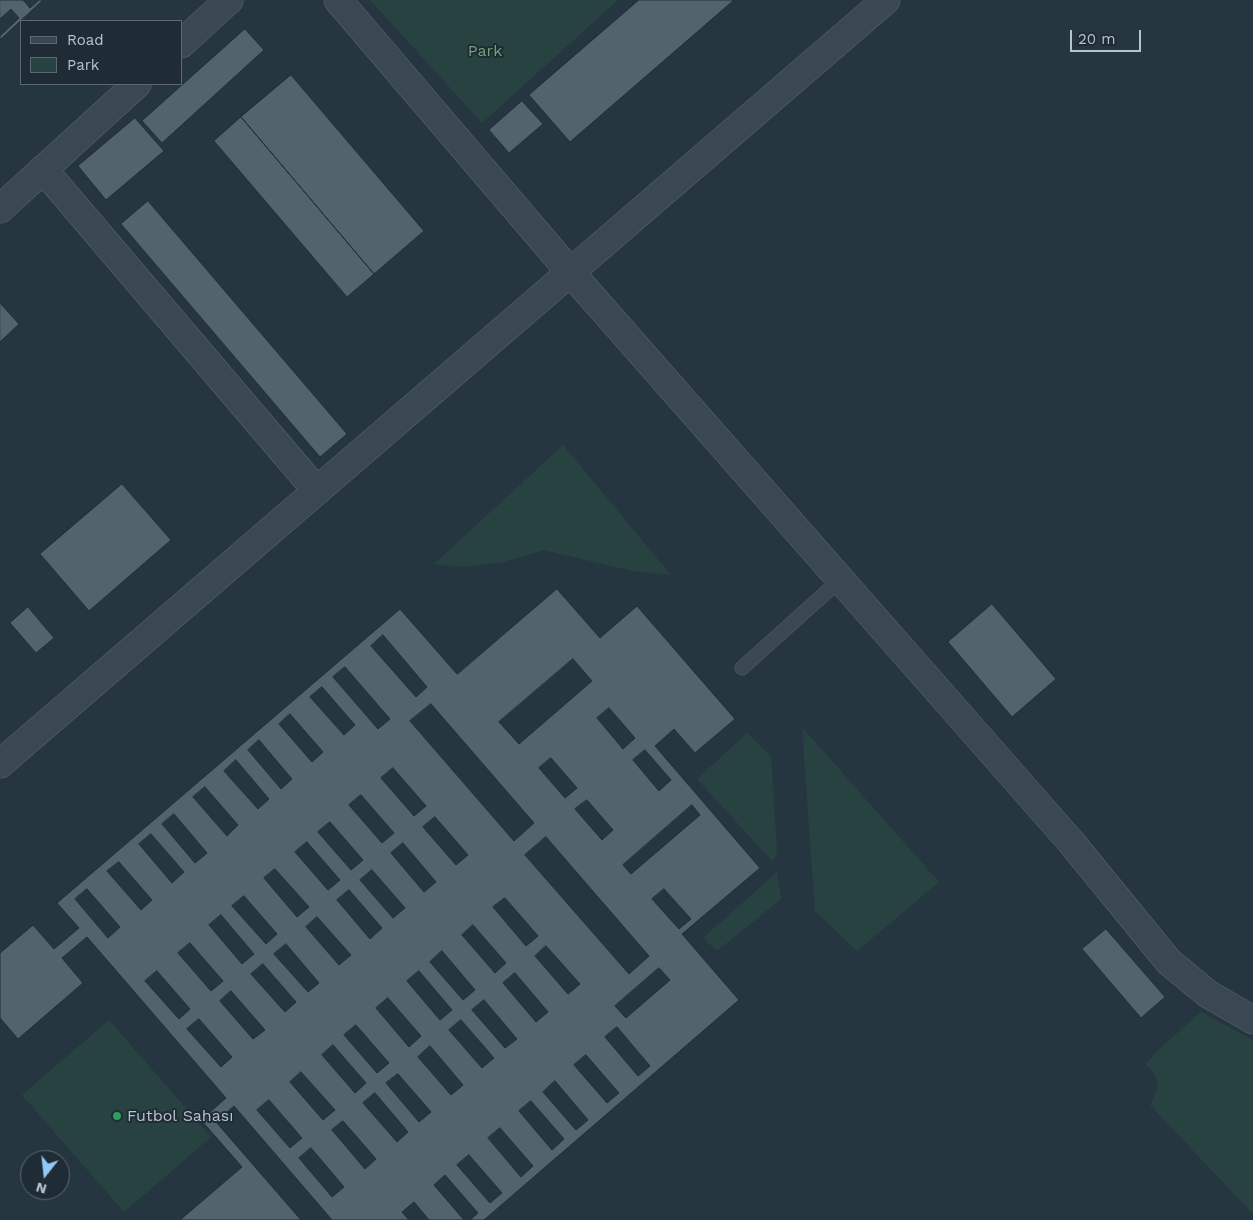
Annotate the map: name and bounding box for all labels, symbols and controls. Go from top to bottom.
legend [20,20,182,85]
scale bar [1073,20,1144,52]
text: 20 m [1078,30,1116,48]
text: Road [67,31,104,49]
park label: Park [468,41,502,61]
text: Park [67,56,99,74]
place label: Futbol Sahası [127,1106,233,1126]
marker: Futbol Sahası [111,1110,123,1122]
north arrow [20,1150,70,1200]
text: N [34,1179,48,1198]

